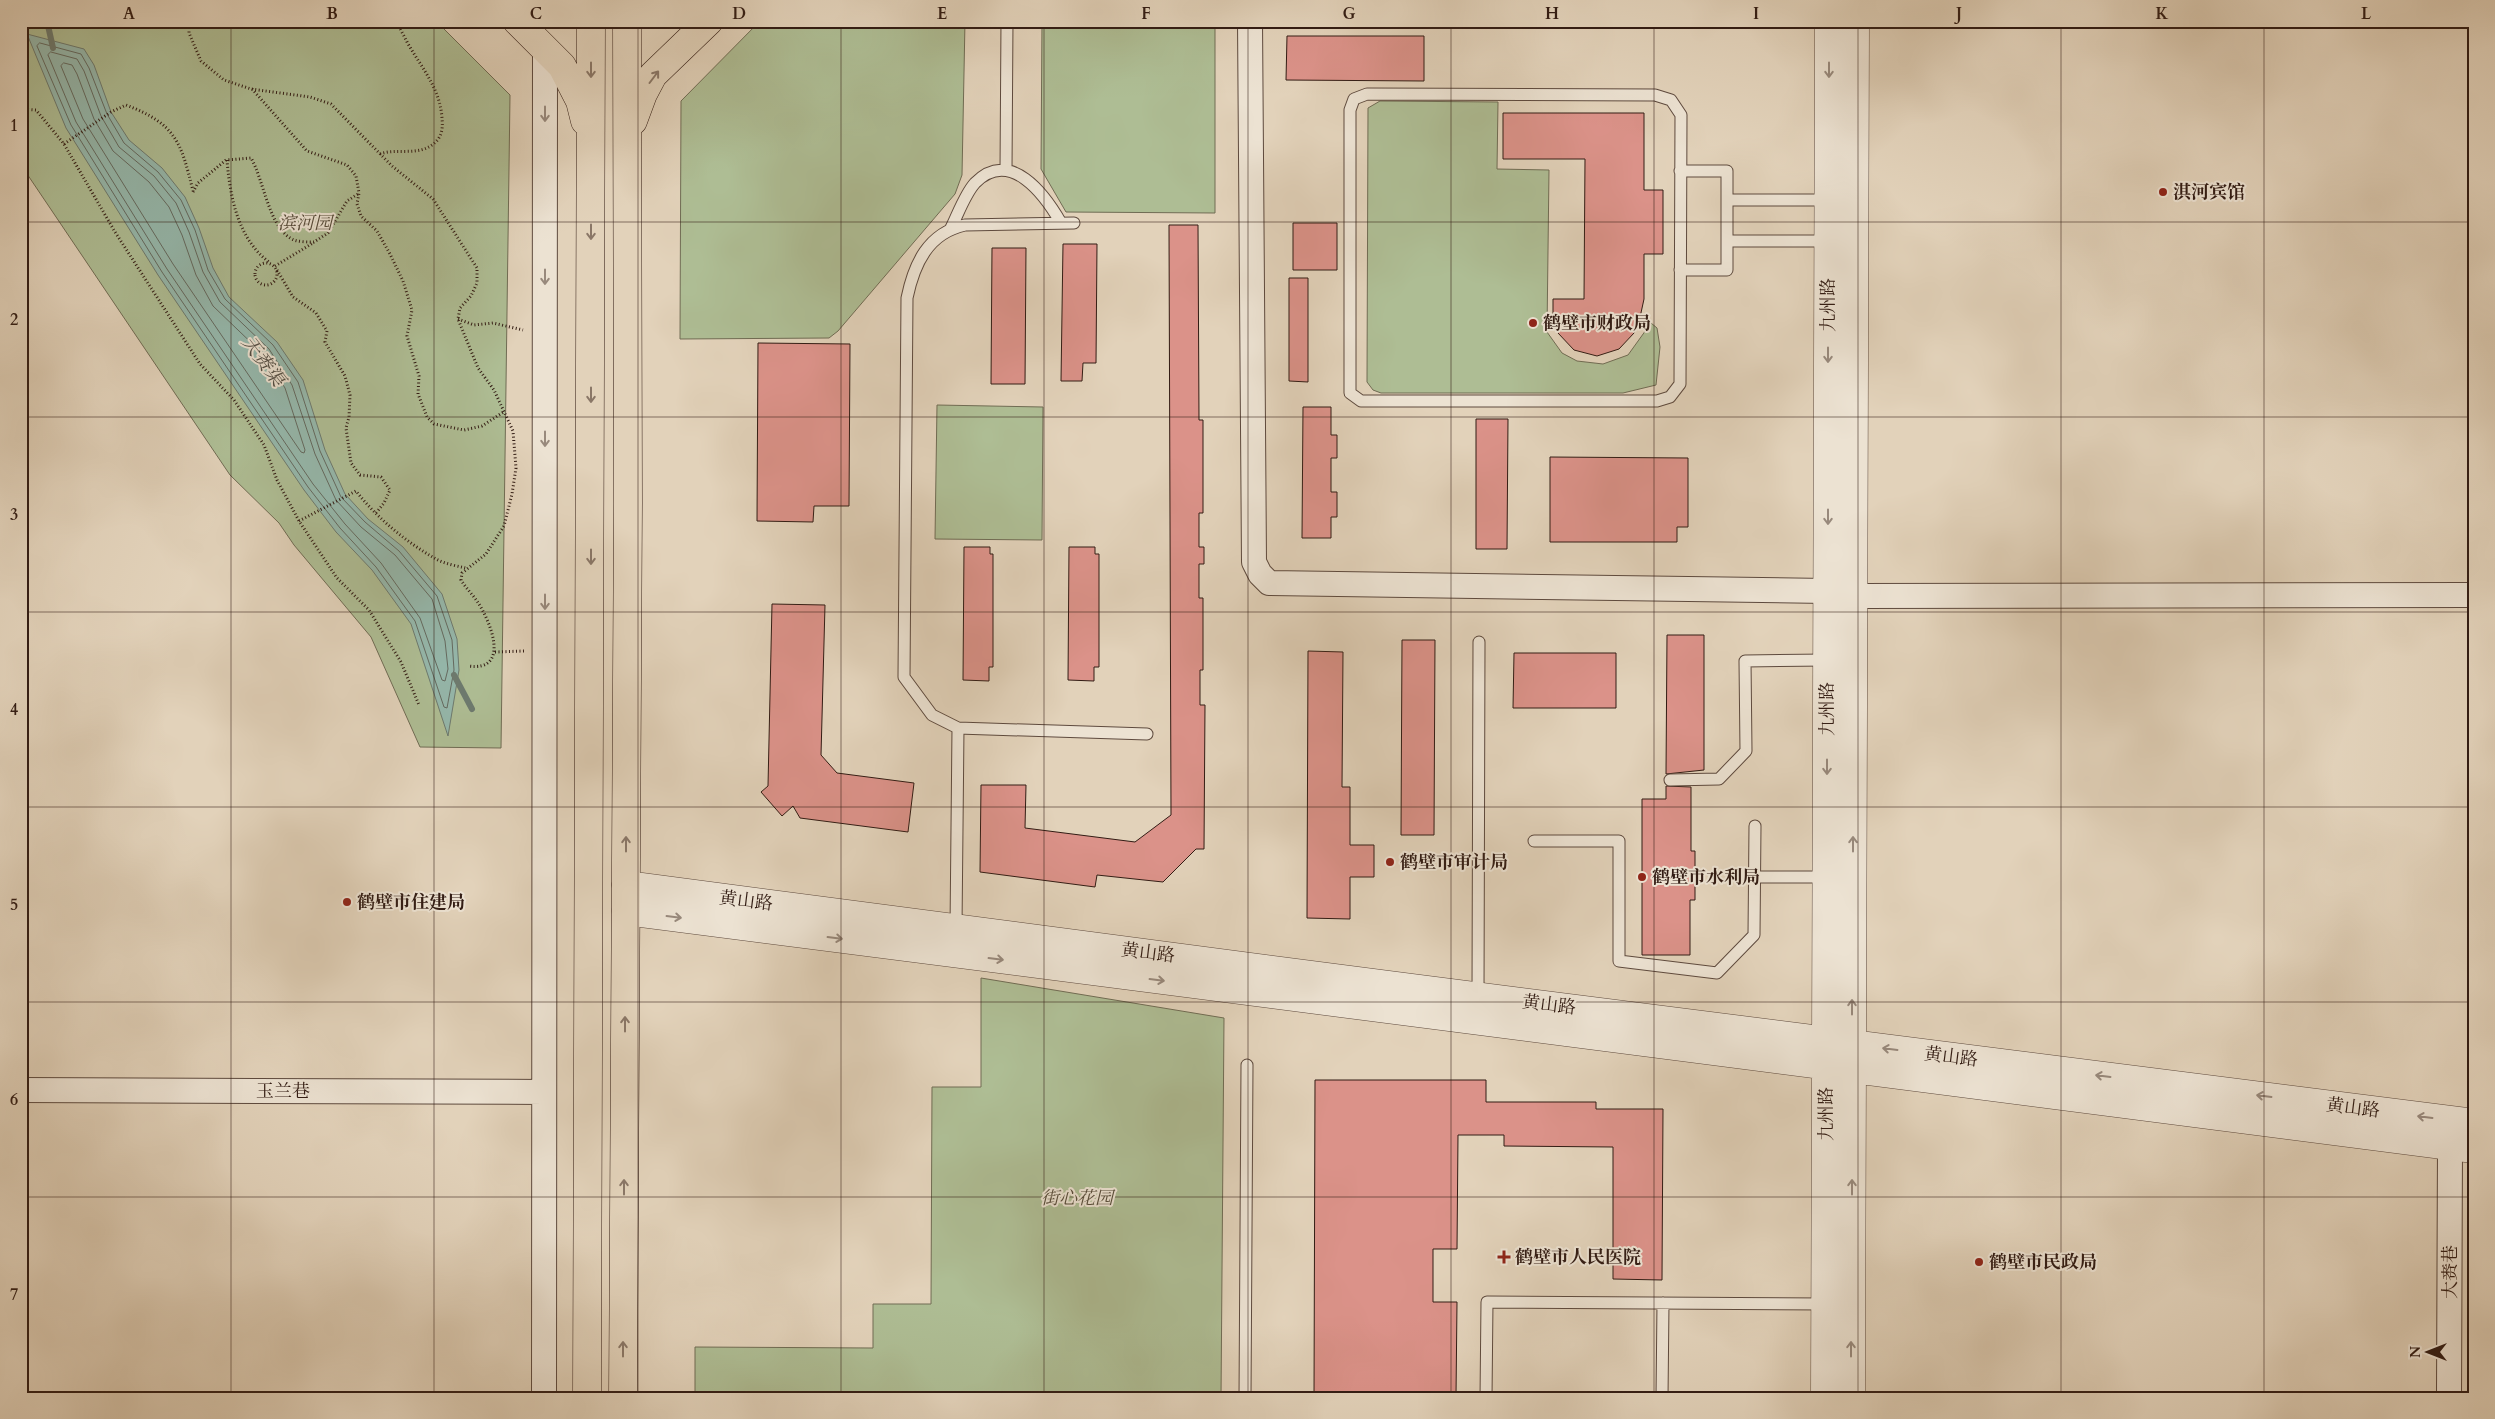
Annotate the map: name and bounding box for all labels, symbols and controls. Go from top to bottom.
text: A [123,3,135,25]
text: B [326,3,338,25]
text: C [530,3,542,25]
text: D [732,3,746,25]
text: E [937,3,947,25]
text: F [1141,3,1151,25]
text: G [1342,3,1356,25]
text: H [1545,3,1559,25]
text: I [1753,3,1759,25]
text: J [1954,3,1962,25]
text: K [2156,3,2169,25]
text: L [2361,3,2372,25]
one-way arrow [586,62,596,78]
one-way arrow [1824,62,1834,78]
one-way arrow [648,71,659,84]
one-way arrow [540,106,550,122]
text: 1 [10,115,18,137]
place label: 淇河宾馆 [2173,180,2245,205]
marker: 淇河宾馆 [2157,186,2169,198]
park label: 滨河园 [278,211,335,236]
one-way arrow [586,224,596,240]
one-way arrow [540,268,550,285]
street label: 九州路 [1816,278,1841,332]
text: 2 [10,309,18,331]
place label: 鹤壁市财政局 [1543,311,1651,336]
marker: 鹤壁市财政局 [1527,317,1539,329]
water label: 天赉渠 [235,330,292,394]
one-way arrow [1823,346,1833,363]
one-way arrow [586,386,596,403]
one-way arrow [540,431,550,447]
text: 3 [10,504,18,526]
one-way arrow [1823,509,1833,525]
one-way arrow [586,549,596,565]
one-way arrow [540,594,550,610]
street label: 九州路 [1815,682,1840,736]
text: 4 [10,699,18,721]
one-way arrow [1822,759,1832,775]
one-way arrow [621,836,631,852]
one-way arrow [1848,836,1858,852]
place label: 鹤壁市审计局 [1400,850,1508,875]
marker: 鹤壁市审计局 [1384,856,1396,868]
place label: 鹤壁市水利局 [1652,865,1760,890]
marker: 鹤壁市水利局 [1636,871,1648,883]
street label: 黄山路 [718,885,774,917]
place label: 鹤壁市住建局 [357,890,465,915]
text: 5 [10,894,18,916]
marker: 鹤壁市住建局 [341,896,353,908]
one-way arrow [666,912,682,922]
one-way arrow [827,933,843,943]
street label: 黄山路 [1120,937,1176,969]
one-way arrow [988,954,1004,964]
one-way arrow [1149,975,1165,985]
street label: 黄山路 [1521,989,1577,1021]
one-way arrow [1847,999,1857,1015]
one-way arrow [620,1016,630,1032]
street label: 黄山路 [1923,1041,1979,1073]
one-way arrow [1882,1044,1898,1054]
one-way arrow [2095,1071,2111,1081]
street label: 玉兰巷 [256,1079,310,1104]
street label: 九州路 [1814,1087,1839,1141]
text: 6 [10,1089,18,1111]
one-way arrow [2257,1091,2273,1101]
street label: 黄山路 [2325,1092,2381,1124]
one-way arrow [2418,1112,2434,1122]
one-way arrow [619,1179,629,1195]
one-way arrow [1847,1179,1857,1195]
park label: 街心花园 [1041,1186,1116,1211]
place label: 鹤壁市人民医院 [1515,1245,1641,1270]
street label: 大赉巷 [2438,1245,2463,1299]
marker: 鹤壁市人民医院 [1497,1250,1511,1264]
place label: 鹤壁市民政局 [1989,1250,2097,1275]
marker: 鹤壁市民政局 [1973,1256,1985,1268]
text: 7 [10,1284,18,1306]
north arrow [2402,1326,2452,1376]
one-way arrow [618,1341,628,1358]
one-way arrow [1846,1341,1856,1358]
text: N [2406,1346,2425,1358]

